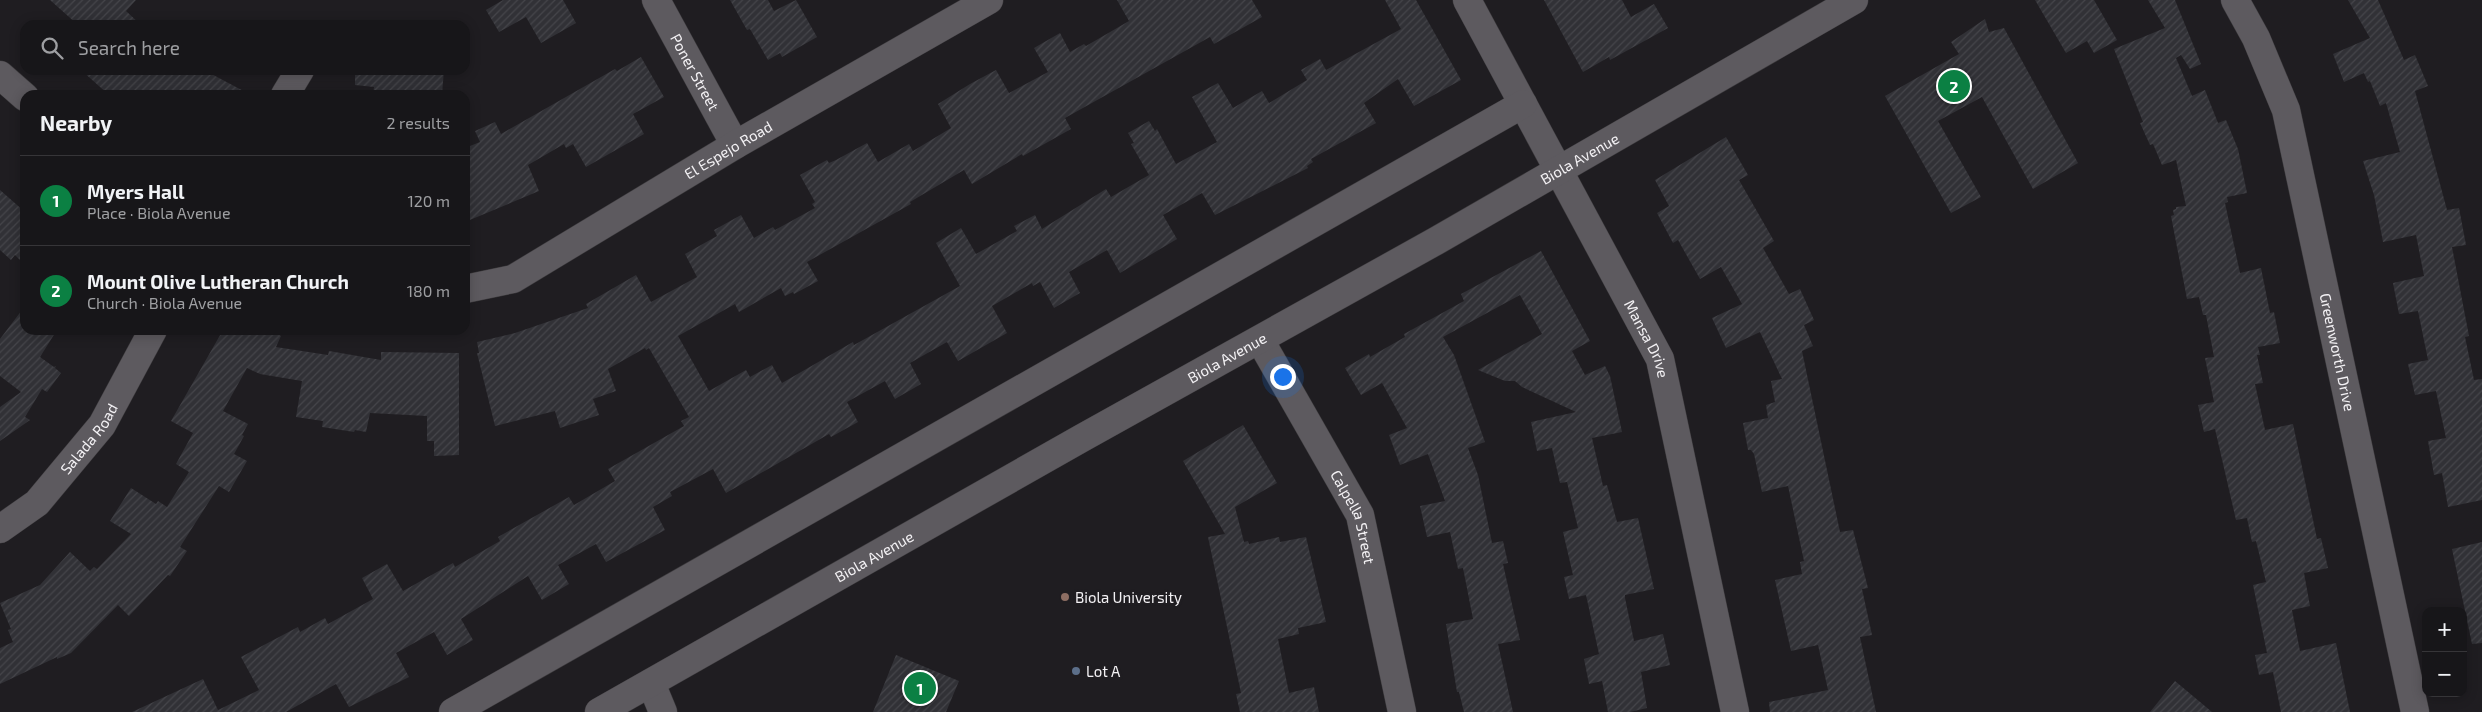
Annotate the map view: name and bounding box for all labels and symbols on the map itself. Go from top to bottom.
street label: Poner Street [667,30,724,114]
pin: 2 [1938,67,1970,105]
street label: El Espejo Road [681,117,775,183]
street label: Biola Avenue [1537,129,1622,188]
street label: Greenworth Drive [2316,291,2359,413]
street label: Mansa Drive [1621,297,1673,379]
street label: Biola Avenue [1184,328,1269,387]
your location [1270,364,1296,390]
street label: Salada Road [56,400,121,478]
street label: Calpella Street [1327,467,1379,566]
street label: Biola Avenue [831,527,916,586]
place label: Biola University [1075,588,1182,606]
marker: Biola University [1059,591,1071,603]
place label: Lot A [1086,662,1121,680]
marker: Lot A [1070,665,1082,677]
pin: 1 [904,669,936,707]

